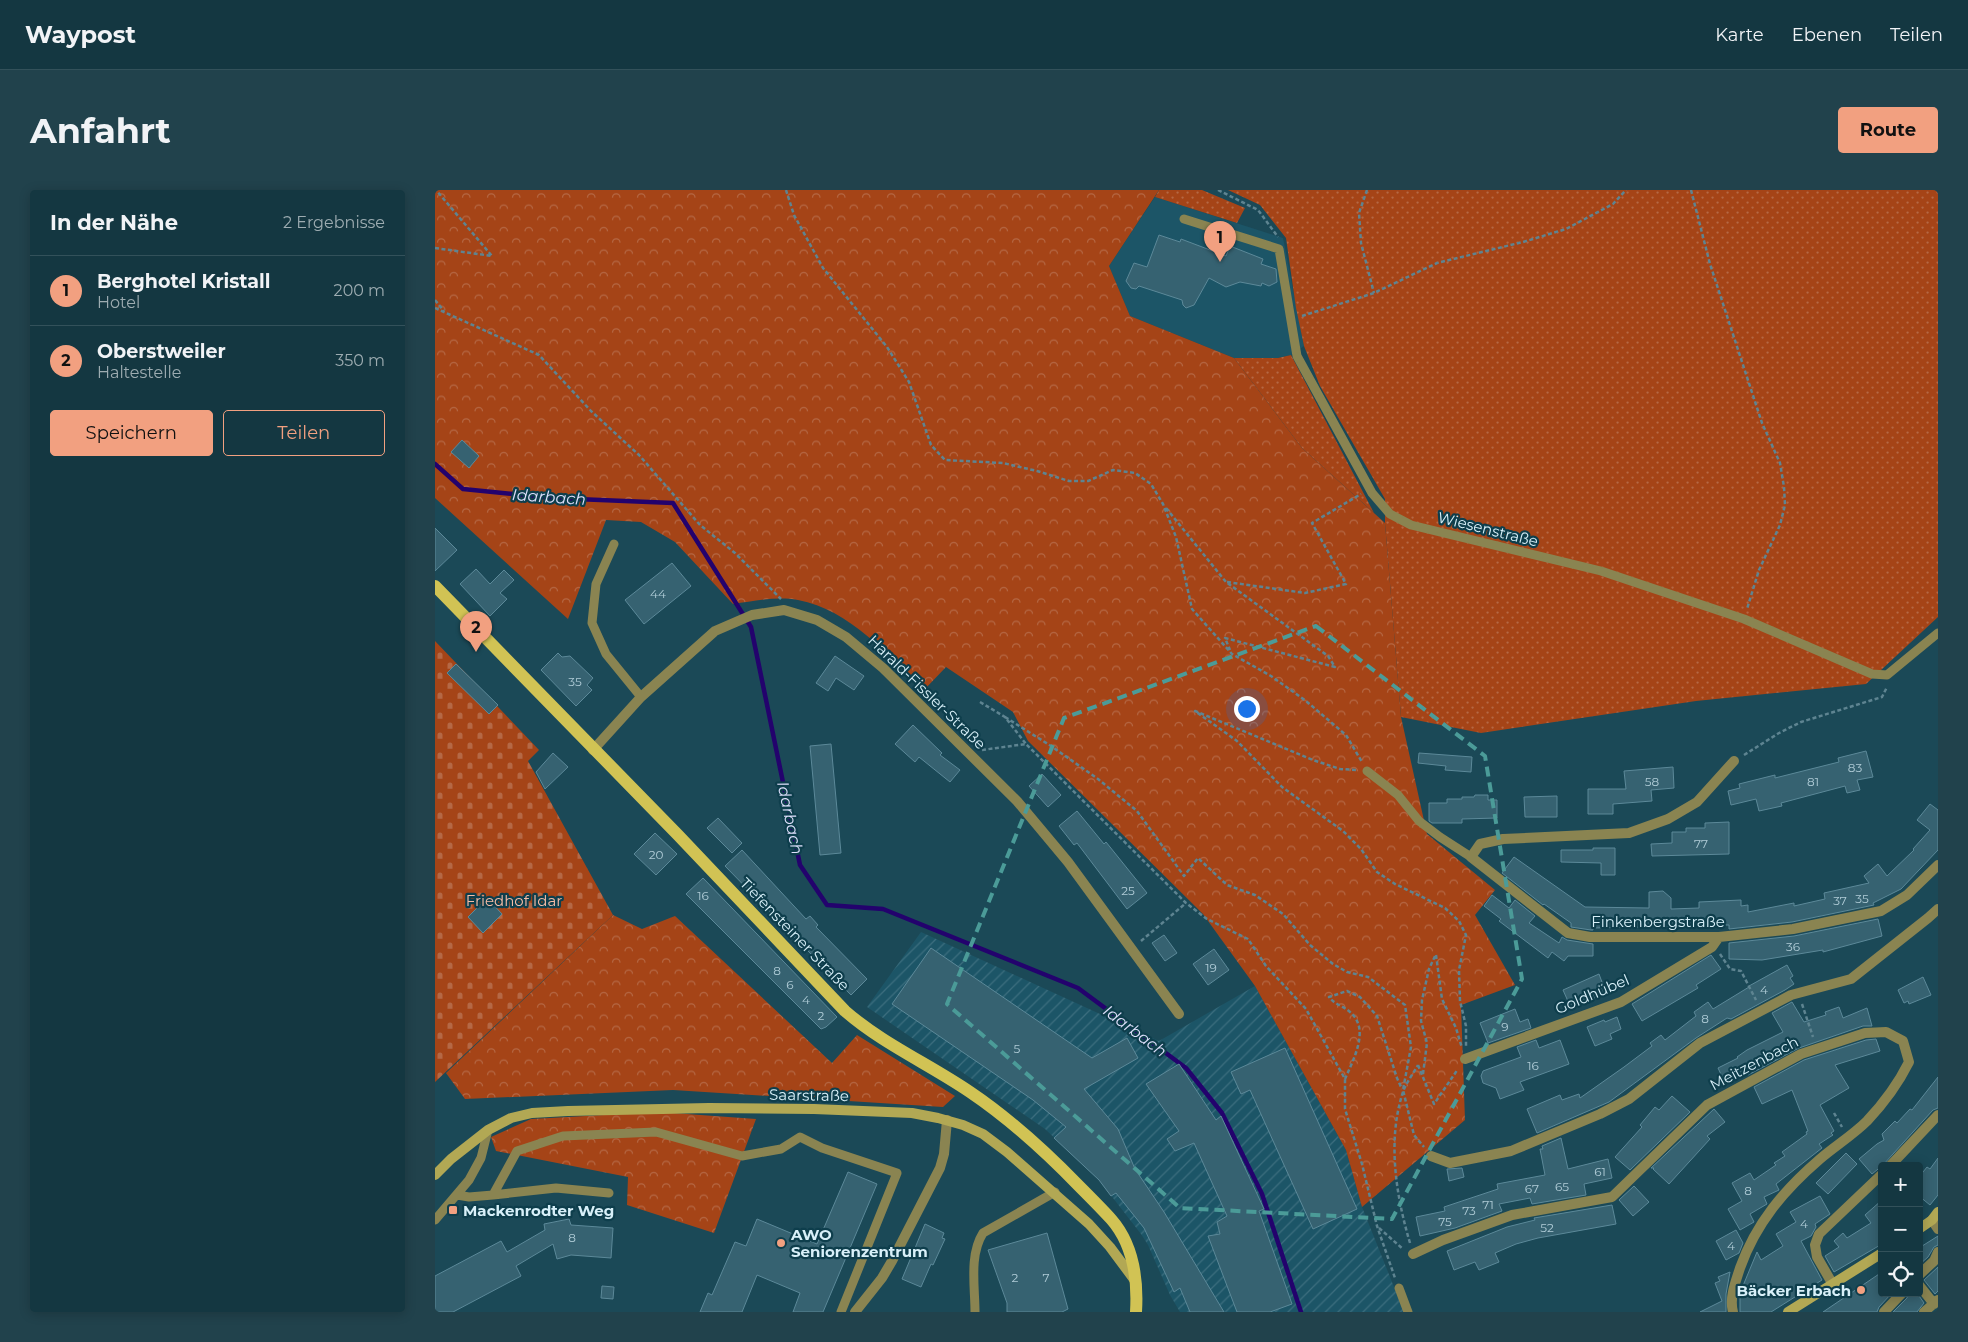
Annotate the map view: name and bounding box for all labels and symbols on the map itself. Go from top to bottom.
pin: 1 [1204,221,1236,262]
water label: Idarbach [511,485,587,509]
street label: Wiesenstraße [1436,507,1540,551]
house number: 44 [650,586,666,601]
pin: 2 [460,611,492,652]
street label: Harald-Fissler-Straße [864,631,990,753]
house number: 35 [568,674,582,689]
your location [1234,696,1260,722]
house number: 83 [1848,760,1862,775]
house number: 58 [1645,774,1660,789]
house number: 81 [1807,774,1819,789]
water label: Idarbach [773,780,807,856]
house number: 77 [1694,836,1708,851]
house number: 20 [649,847,663,862]
street label: Tiefensteiner Straße [736,873,854,995]
house number: 25 [1121,883,1135,898]
house number: 16 [697,888,709,903]
park label: Friedhof Idar [466,891,562,910]
house number: 35 [1855,891,1869,906]
house number: 37 [1833,893,1847,908]
street label: Finkenbergstraße [1591,912,1725,931]
house number: 36 [1786,939,1800,954]
house number: 19 [1205,960,1217,975]
house number: 8 [773,963,781,978]
street label: Goldhübel [1552,970,1632,1018]
house number: 6 [786,977,794,992]
house number: 4 [1760,982,1768,997]
house number: 4 [802,992,810,1007]
water label: Idarbach [1100,1001,1170,1061]
house number: 2 [818,1008,825,1023]
house number: 8 [1701,1011,1709,1026]
house number: 9 [1501,1019,1509,1034]
street label: Meitzenbach [1706,1032,1802,1094]
house number: 5 [1014,1041,1021,1056]
house number: 16 [1527,1058,1539,1073]
street label: Saarstraße [769,1085,849,1105]
house number: 61 [1594,1164,1606,1179]
house number: 65 [1555,1179,1569,1194]
house number: 67 [1525,1181,1539,1196]
house number: 8 [1744,1183,1752,1198]
house number: 71 [1482,1197,1494,1212]
place label: Mackenrodter Weg [463,1201,614,1220]
house number: 73 [1462,1203,1476,1218]
marker: Mackenrodter Weg [447,1204,459,1216]
house number: 75 [1438,1214,1452,1229]
house number: 4 [1800,1216,1808,1231]
house number: 52 [1540,1220,1554,1235]
place label: AWO Seniorenzentrum [790,1225,928,1261]
house number: 8 [568,1230,576,1245]
marker: AWO Seniorenzentrum [775,1237,787,1249]
house number: 4 [1727,1238,1735,1253]
house number: 2 [1012,1270,1019,1285]
house number: 7 [1042,1270,1050,1285]
place label: Bäcker Erbach [1737,1281,1851,1300]
marker: Bäcker Erbach [1855,1284,1867,1296]

